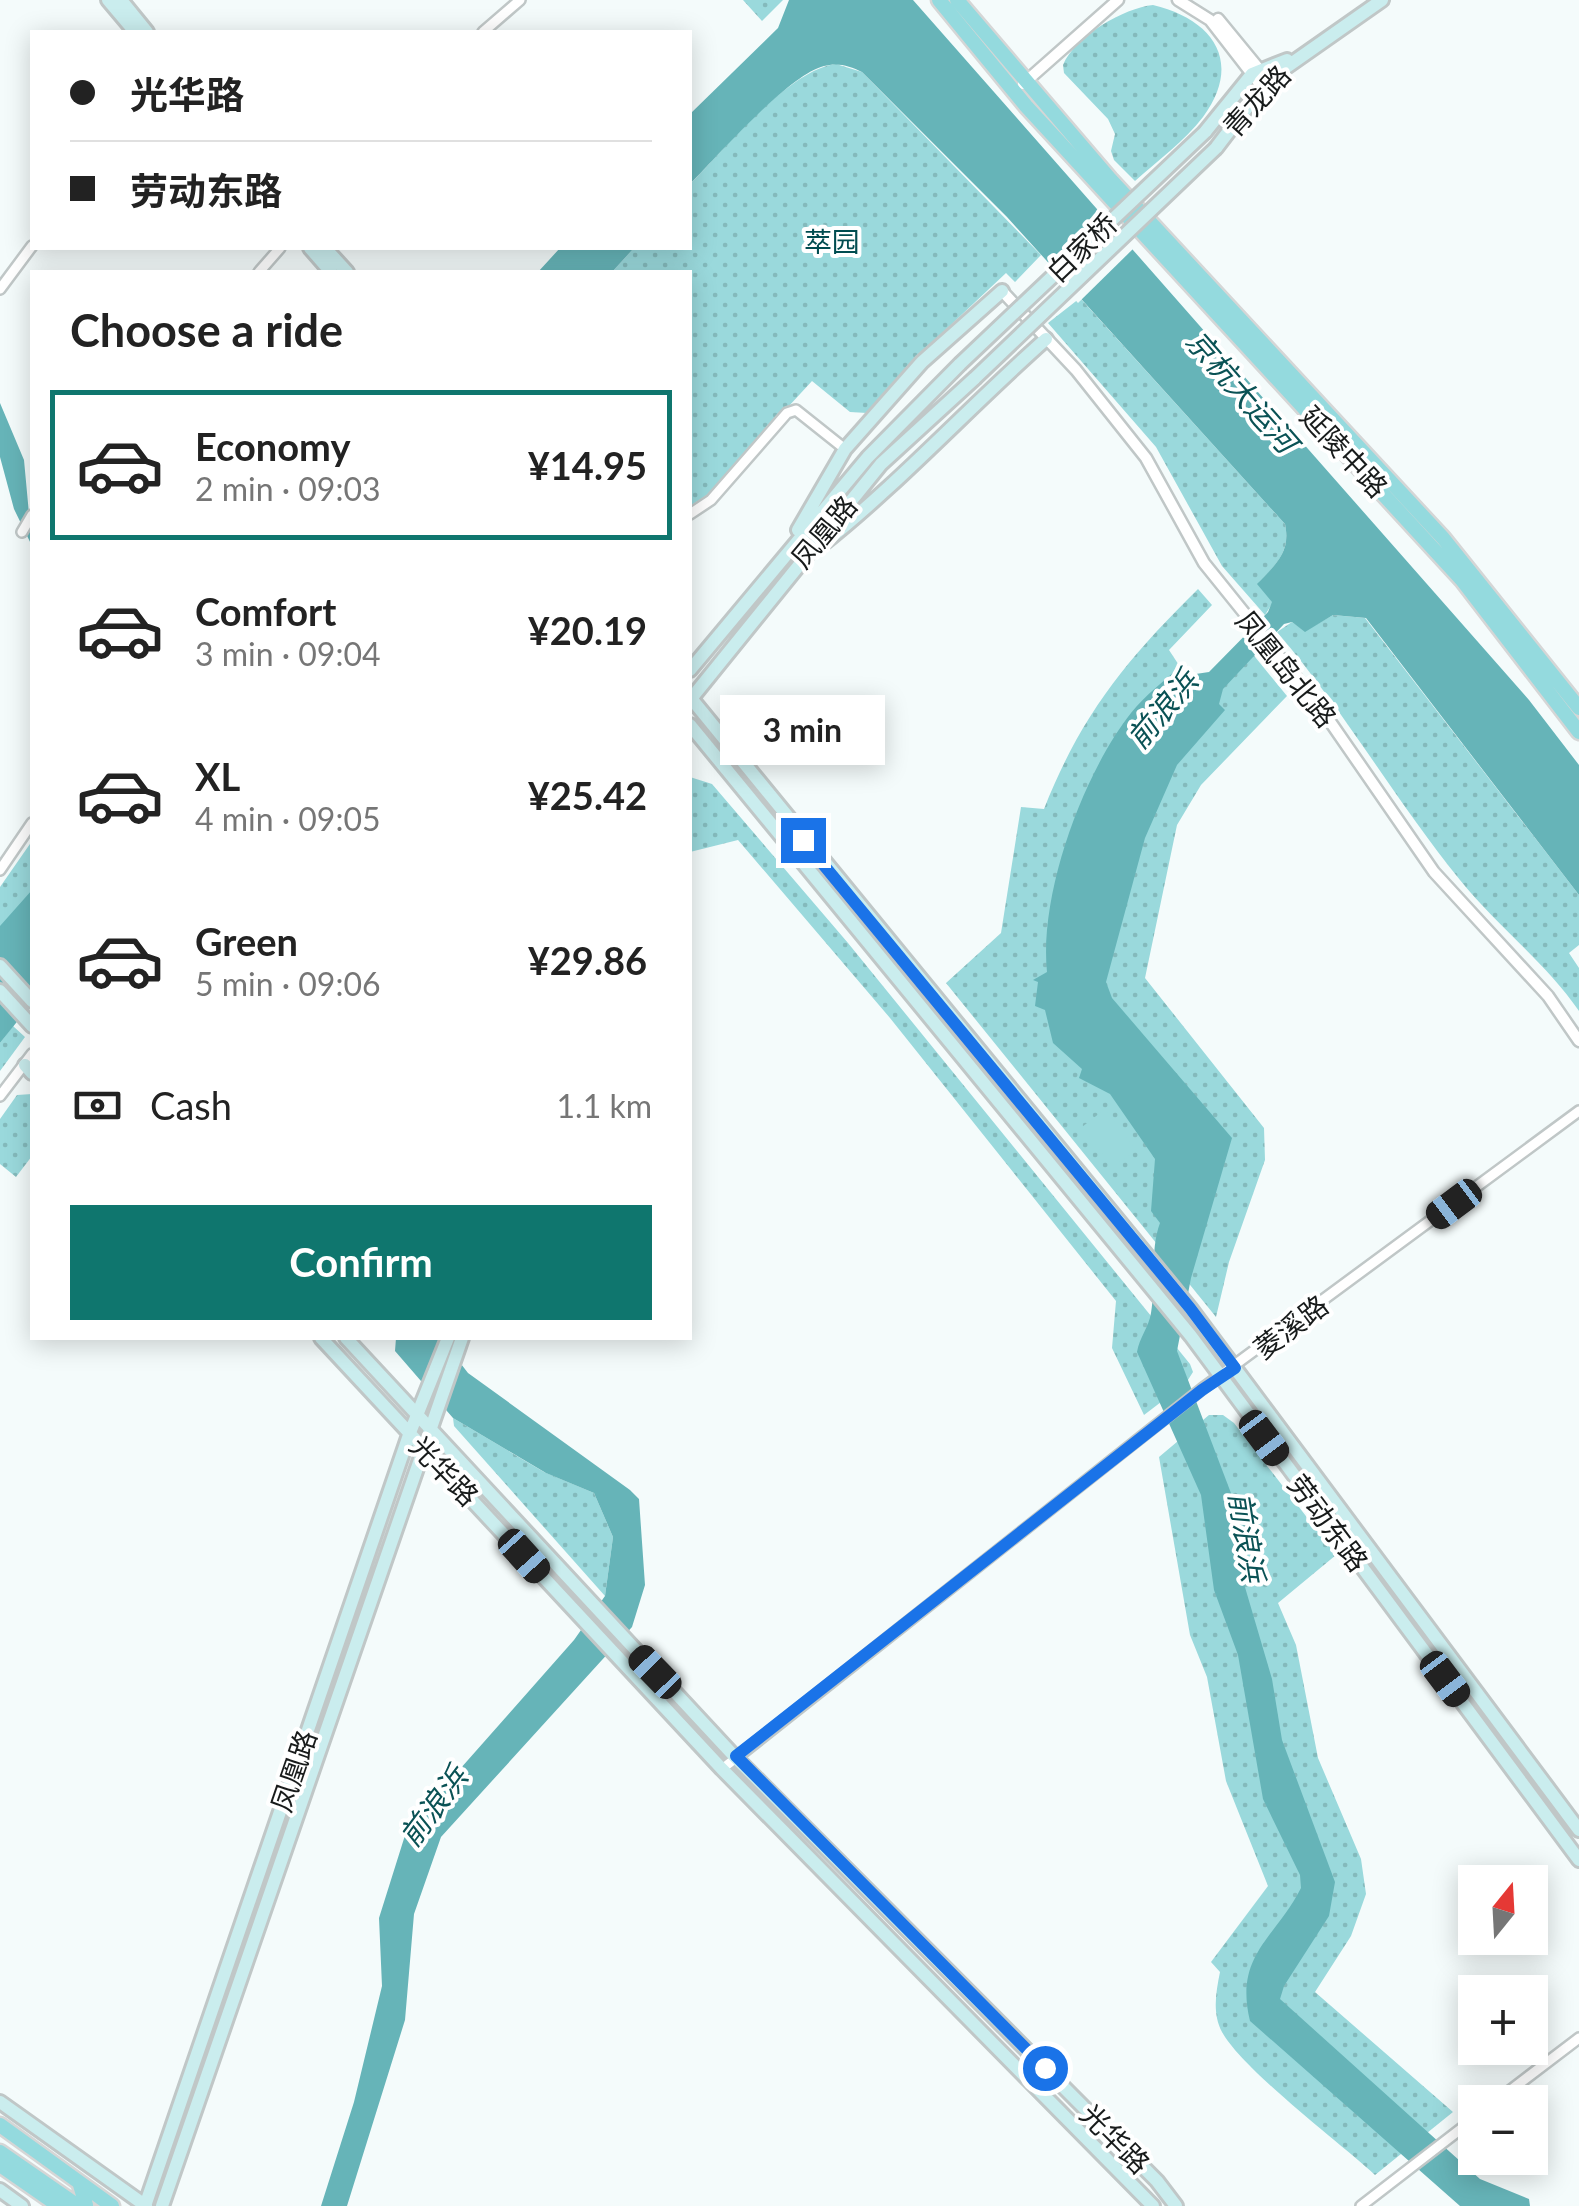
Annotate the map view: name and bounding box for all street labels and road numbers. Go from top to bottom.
street label: 青龙路 [1216,58,1297,143]
street label: 白家桥 [1039,206,1123,289]
street label: 延陵中路 [1294,399,1395,504]
street label: 凤凰路 [783,488,863,574]
street label: 凤凰岛北路 [1230,603,1344,733]
street label: 菱溪路 [1247,1287,1334,1365]
street label: 光华路 [403,1428,486,1512]
street label: 劳动东路 [1282,1467,1376,1577]
street label: 凤凰路 [263,1725,323,1816]
street label: 光华路 [1074,2097,1157,2180]

